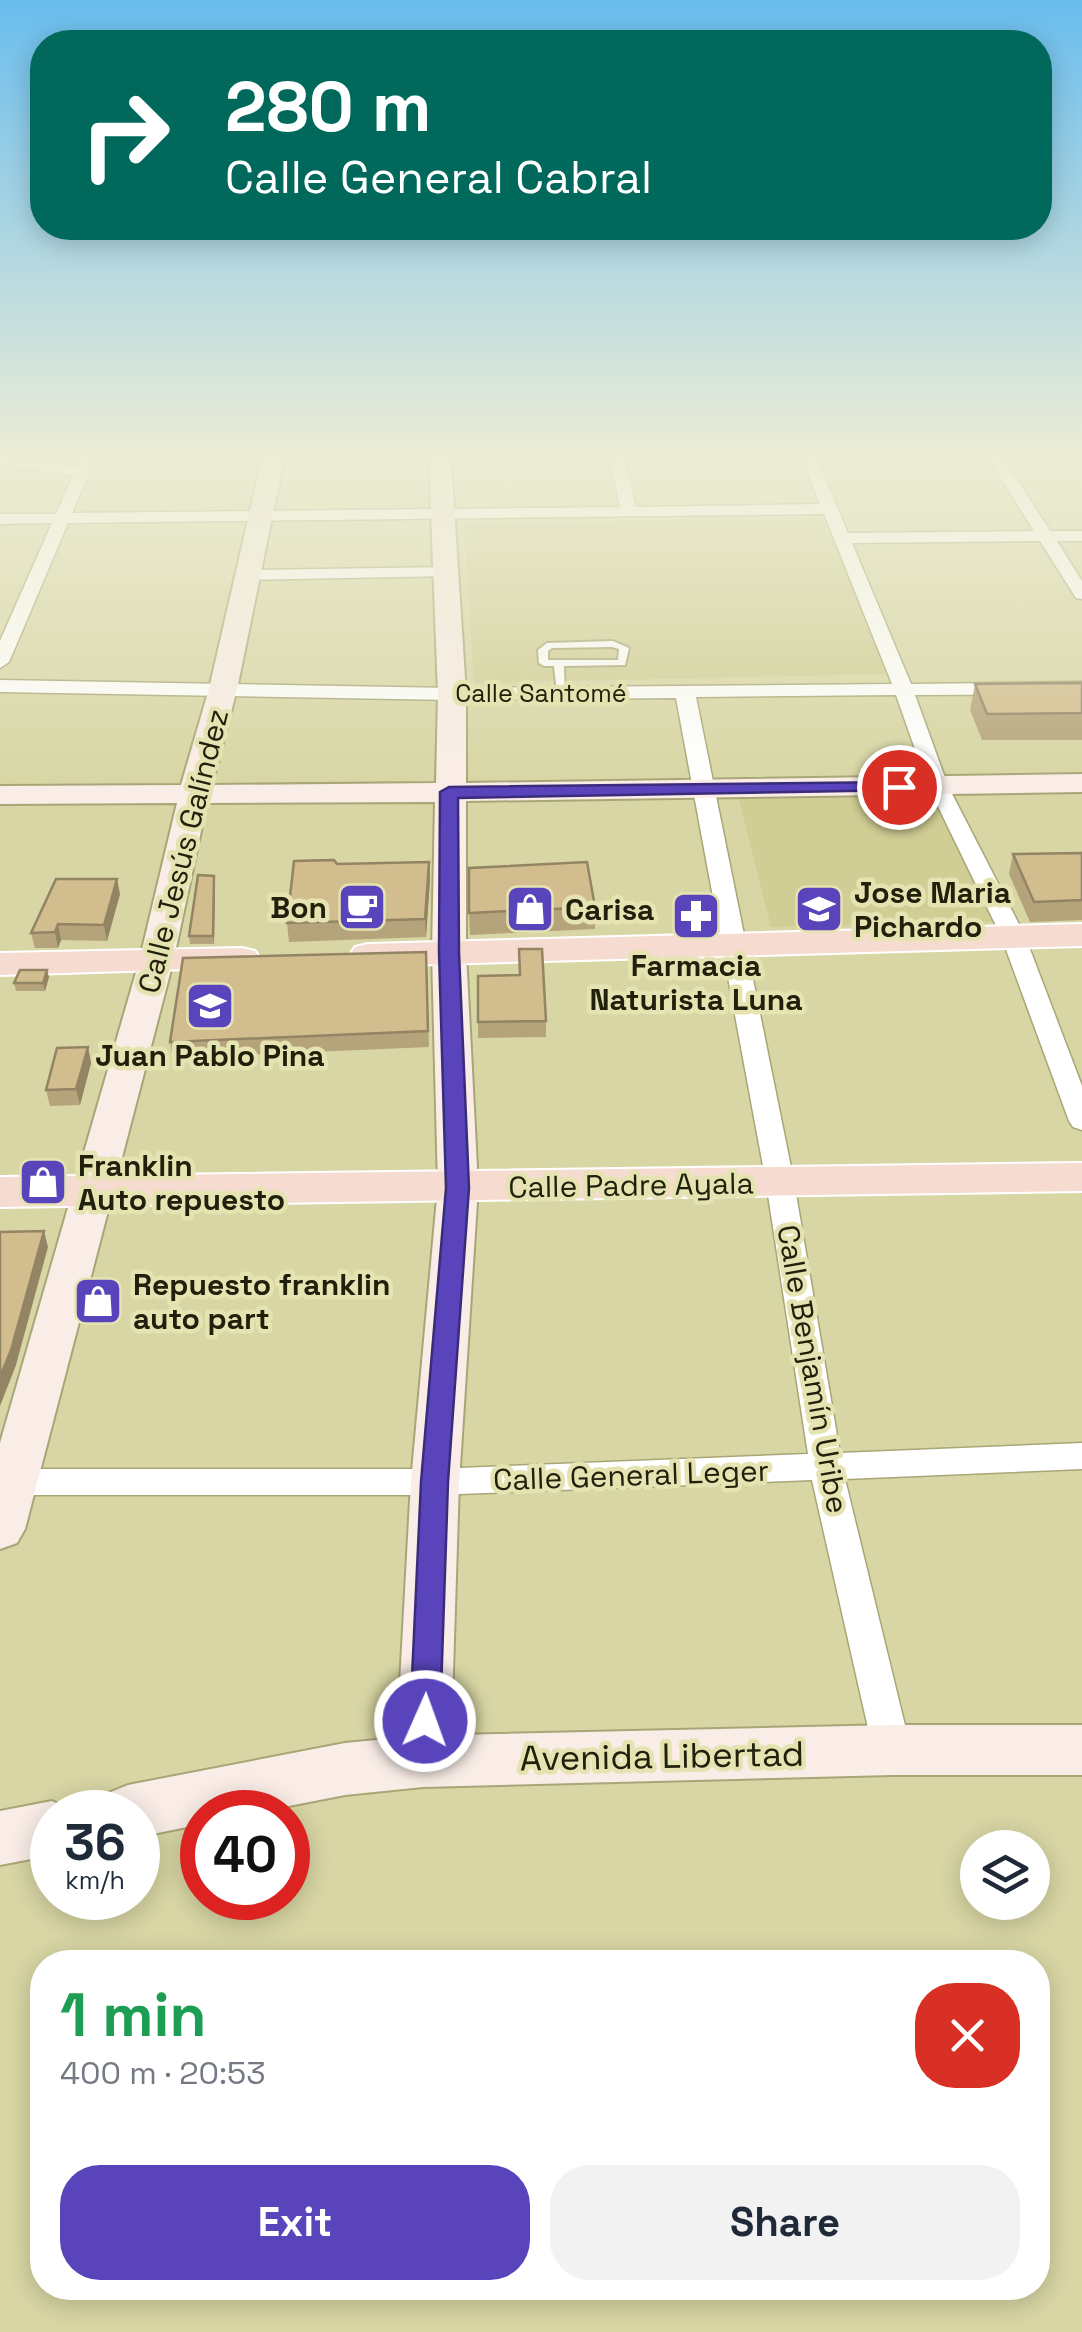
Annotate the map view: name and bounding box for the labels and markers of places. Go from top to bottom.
pin [857,745,942,830]
place label: Jose Maria Pichardo [854,873,1011,946]
cafe icon: Bon [336,881,388,933]
shop icon: Carisa [504,883,556,935]
school or university icon: Jose Maria Pichardo [793,883,845,935]
place label: Bon [270,888,327,927]
place label: Carisa [565,890,654,929]
pharmacy icon: Farmacia Naturista Luna [670,890,722,942]
place label: Farmacia Naturista Luna [590,946,803,1019]
school or university icon: Juan Pablo Pina [184,980,236,1032]
place label: Juan Pablo Pina [95,1036,325,1075]
place label: Franklin Auto repuesto [78,1146,285,1219]
shop icon: Franklin Auto repuesto [17,1156,69,1208]
place label: Repuesto franklin auto part [133,1265,391,1338]
shop icon: Repuesto franklin auto part [72,1275,124,1327]

